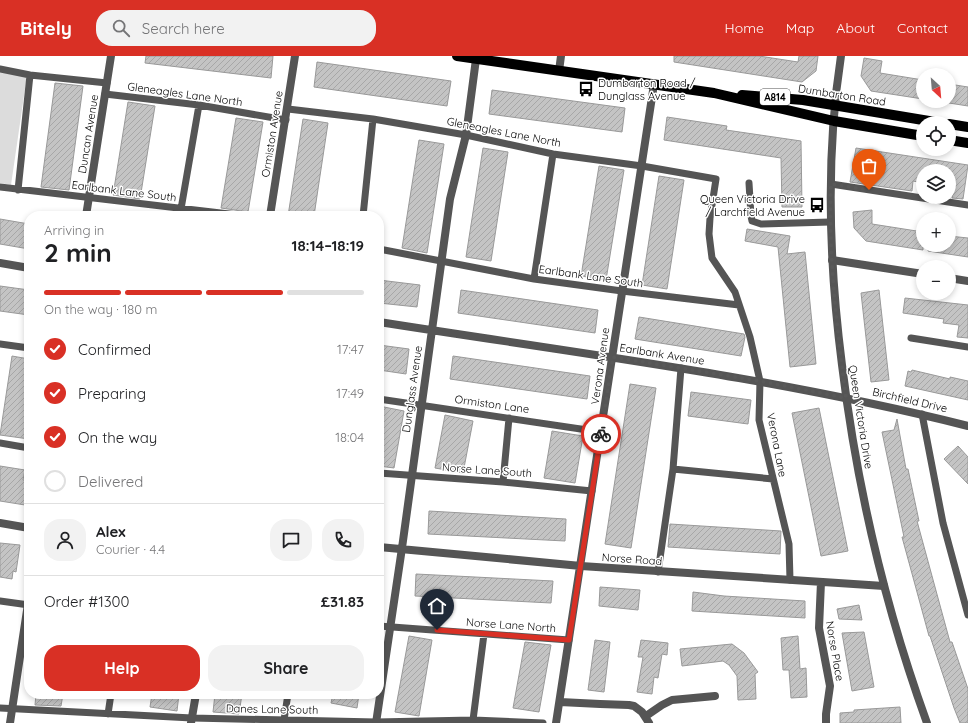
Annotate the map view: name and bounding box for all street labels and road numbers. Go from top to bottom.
street label: Gleneagles Lane North [126,79,244,109]
street label: Dumbarton Road [797,81,887,109]
road number: A814 [760,89,790,105]
street label: Ormiston Avenue [258,90,286,178]
street label: Duncan Avenue [75,93,101,175]
street label: Gleneagles Lane North [446,114,562,150]
street label: Earlbank Lane South [71,178,177,204]
street label: Earlbank Lane South [538,262,644,290]
street label: Verona Avenue [588,327,612,405]
street label: Earlbank Avenue [618,340,706,368]
street label: Dunglass Avenue [399,345,425,433]
street label: Queen Victoria Drive [846,364,876,470]
street label: Birchfield Drive [871,385,949,415]
street label: Ormiston Lane [454,392,530,416]
street label: Verona Lane [764,412,790,478]
street label: Norse Lane South [441,460,533,480]
street label: Norse Road [601,550,663,568]
street label: Norse Lane North [466,615,556,635]
street label: Norse Place [823,620,847,682]
street label: Danes Lane South [226,701,318,717]

